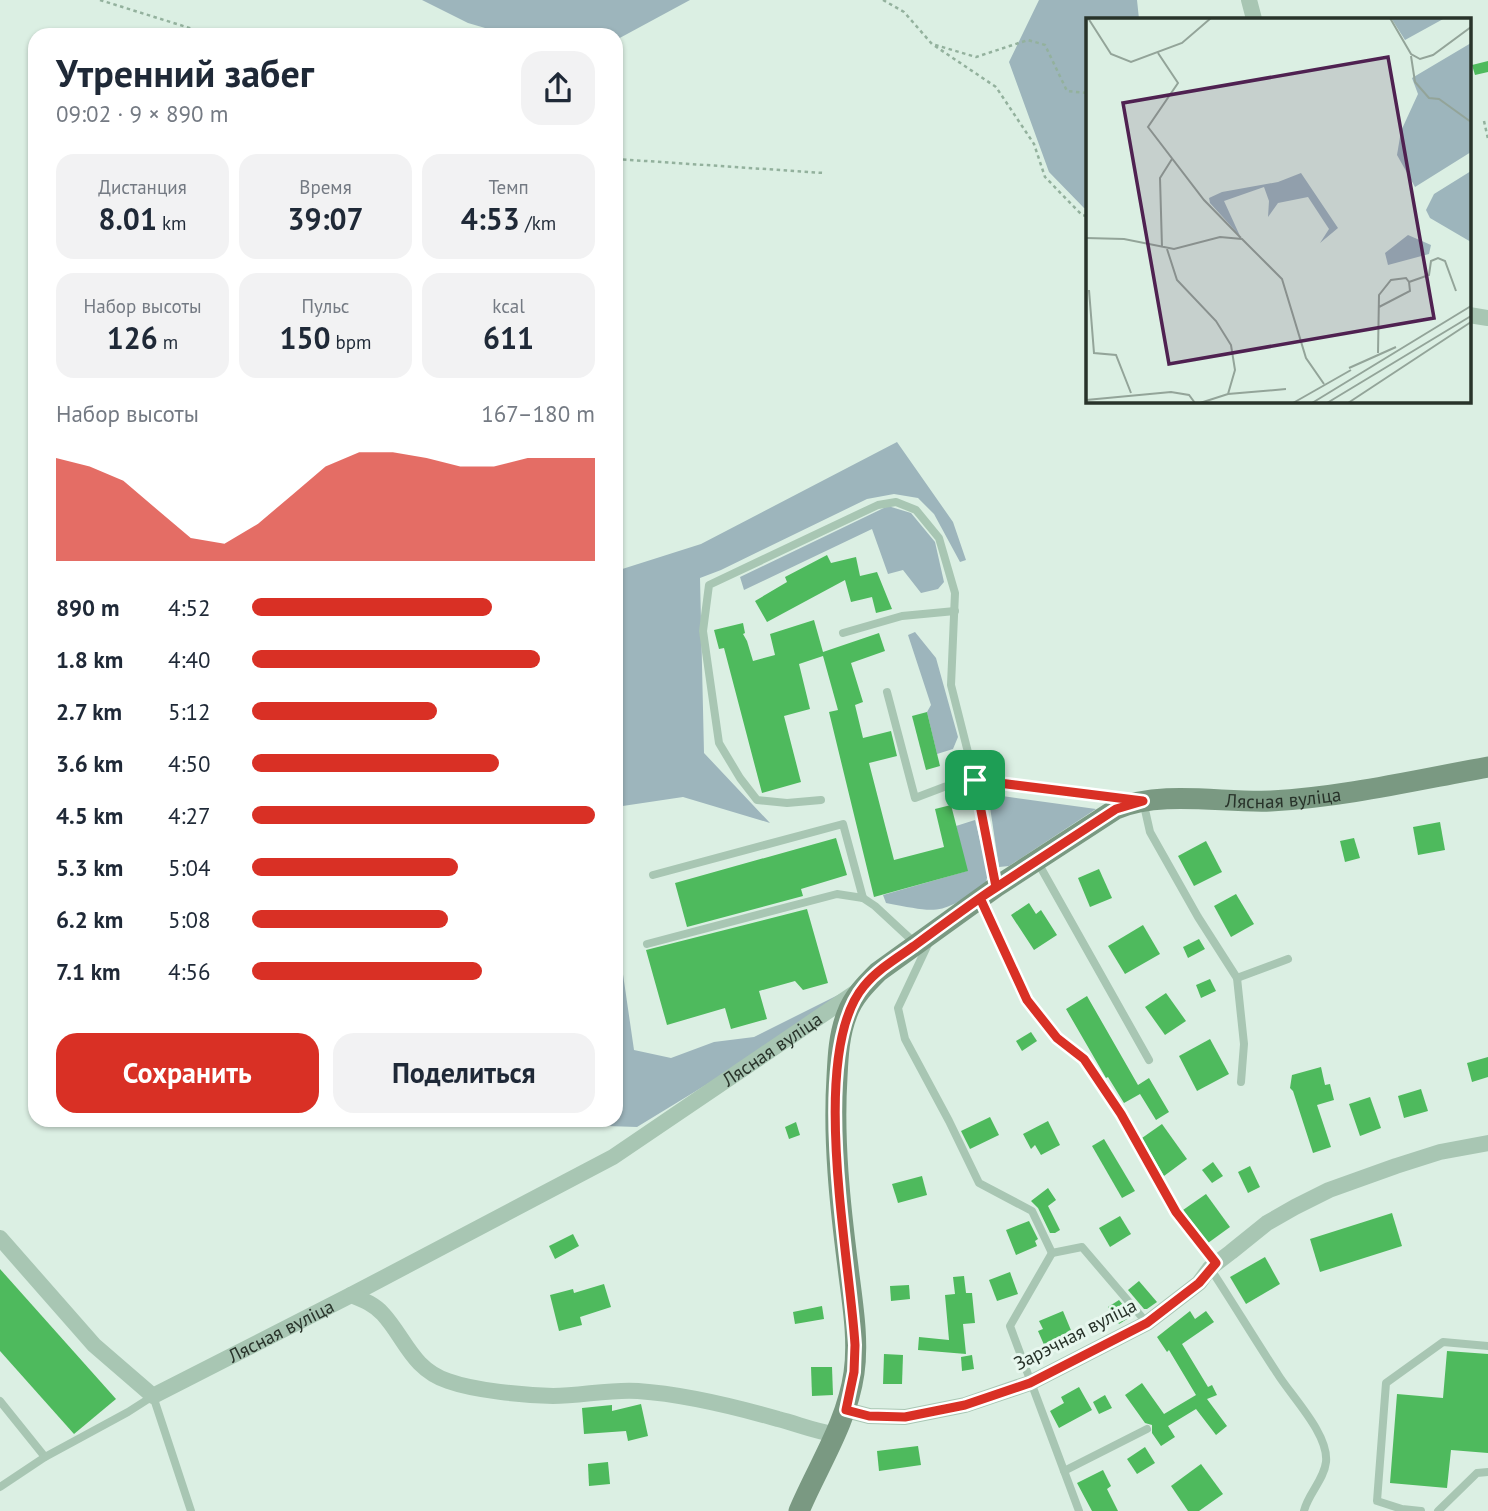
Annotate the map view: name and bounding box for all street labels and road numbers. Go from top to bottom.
street label: Лясная вуліца [1224,782,1342,813]
street label: Лясная вуліца [717,1007,827,1092]
street label: Зарэчная вуліца [1010,1293,1140,1375]
street label: Лясная вуліца [223,1294,338,1368]

